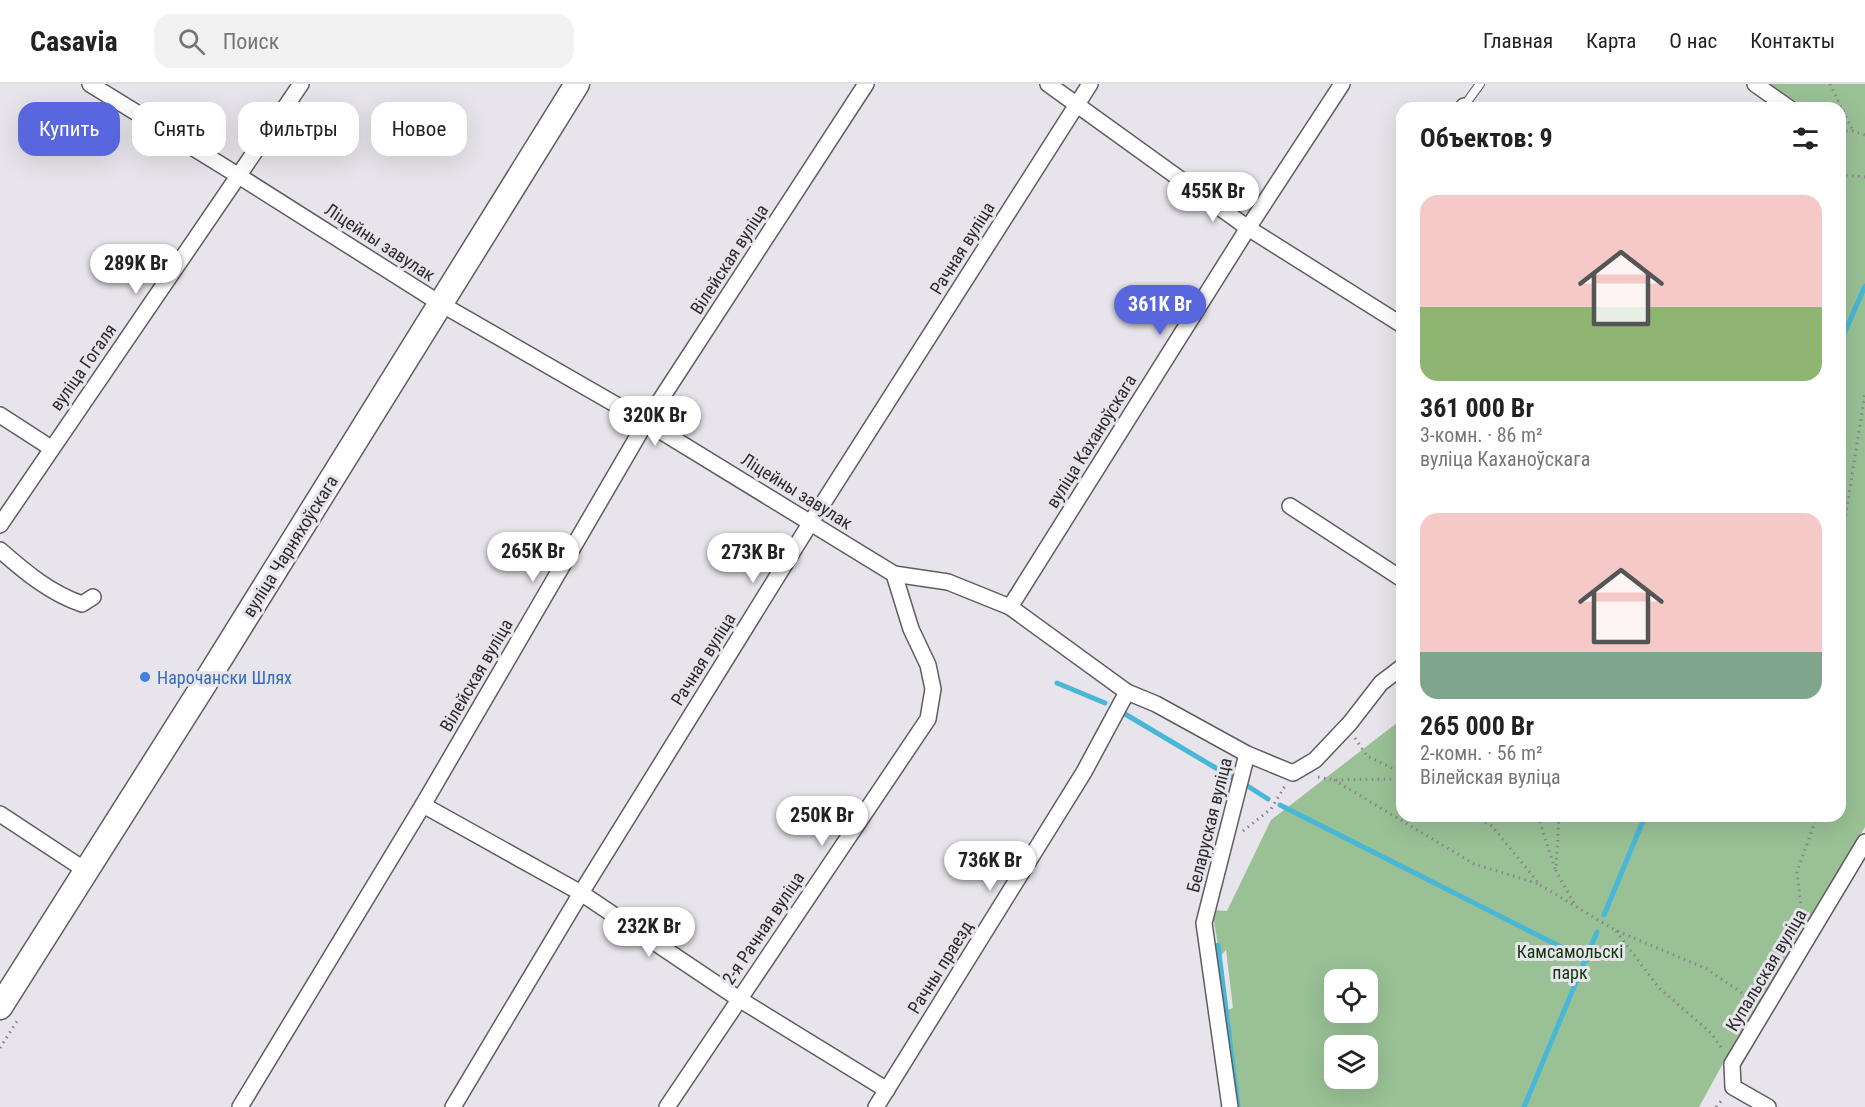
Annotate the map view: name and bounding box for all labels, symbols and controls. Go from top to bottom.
search box [154,14,574,68]
text: Casavia [30,25,118,58]
icon: search [175,25,208,58]
text: Поиск [223,29,279,54]
text: Главная [1483,29,1553,53]
text: Карта [1586,29,1636,53]
text: О нас [1669,29,1717,53]
text: Контакты [1750,29,1835,53]
chip: Купить [18,102,120,156]
chip: Снять [132,102,226,156]
chip: Фильтры [238,102,359,156]
chip: Новое [371,102,467,156]
icon: filters [1789,122,1822,155]
text: Объектов: 9 [1420,123,1553,153]
pin: 455K Br [1158,172,1268,223]
text: 455K Br [1181,179,1245,203]
street label: Рачная вуліца [925,198,999,298]
street label: Ліцейны завулак [321,199,439,286]
street label: Вілейская вуліца [686,200,772,318]
icon: home [1567,234,1675,342]
pin: 289K Br [81,244,191,295]
text: 289K Br [104,251,168,275]
pin: 361K Br [1105,285,1215,336]
text: 361K Br [1128,292,1192,316]
street label: вуліца Гогаля [45,320,121,414]
street label: вуліца Каханоўскага [1042,370,1140,512]
text: 361 000 Br [1420,393,1534,423]
pin: 320K Br [600,396,710,447]
text: 320K Br [623,403,687,427]
text: 3-комн. · 86 m² [1420,423,1543,447]
text: вуліца Каханоўскага [1420,447,1590,471]
street label: Ліцейны завулак [738,448,857,534]
street label: вуліца Чарняхоўскага [238,471,342,621]
pin: 265K Br [478,532,588,583]
pin: 273K Br [698,533,808,584]
text: 265K Br [501,539,565,563]
text: 273K Br [721,540,785,564]
icon: home [1567,552,1675,660]
street label: Рачная вуліца [666,609,740,709]
street label: Вілейская вуліца [435,615,517,735]
place label: Нарочански Шлях [157,667,292,688]
marker: Нарочански Шлях [138,670,152,684]
text: 265 000 Br [1420,711,1534,741]
text: 2-комн. · 56 m² [1420,741,1543,765]
street label: Беларуская вуліца [1182,755,1236,895]
text: Вілейская вуліца [1420,765,1561,789]
pin: 250K Br [767,796,877,847]
text: 250K Br [790,803,854,827]
pin: 736K Br [935,841,1045,892]
text: 736K Br [958,848,1022,872]
street label: 2-я Рачная вуліца [718,868,808,988]
street label: Купальская вуліца [1721,905,1811,1035]
pin: 232K Br [594,907,704,958]
text: 232K Br [617,914,681,938]
street label: Рачны праезд [903,916,977,1017]
park label: Камсамольскі парк [1517,941,1623,983]
map controls [1324,969,1378,1089]
button: locate [1324,969,1378,1023]
button: layers [1324,1035,1378,1089]

